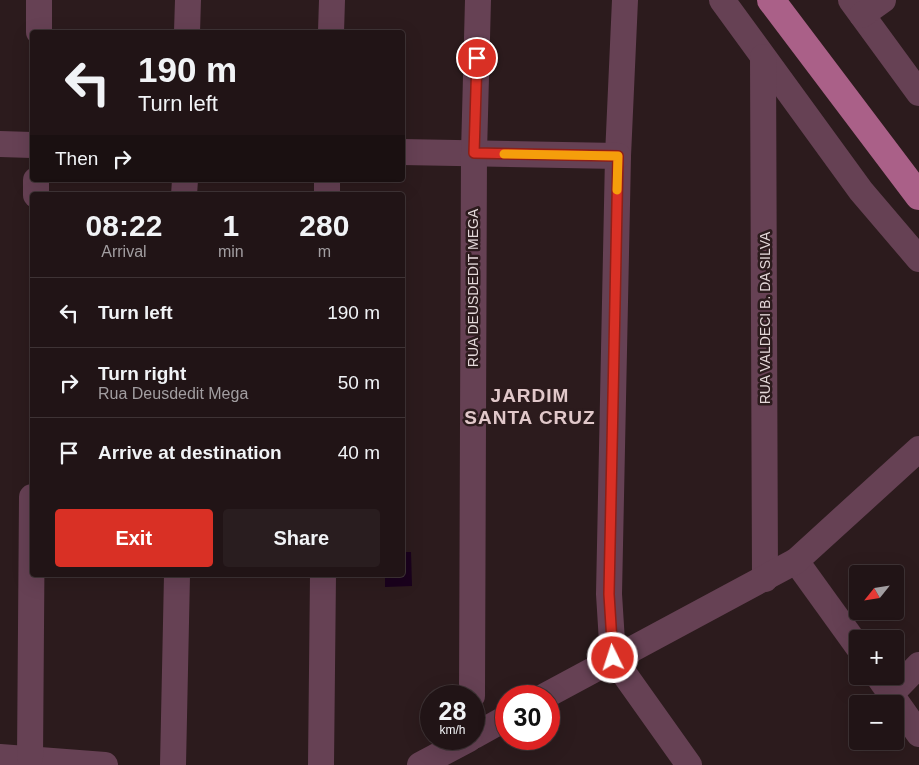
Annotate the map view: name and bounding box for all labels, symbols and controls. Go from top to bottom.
pin [456,37,498,79]
icon: arrive [463,44,491,72]
icon: left [55,50,120,115]
text: 190 m [138,50,237,89]
text: Turn left [138,91,218,116]
icon: right [108,145,136,173]
text: Then [55,148,98,169]
street label: RUA DEUSDEDIT MEGA [465,208,481,367]
text: 08:22 [86,209,162,242]
text: 1 [222,209,239,242]
text: 280 [299,209,349,242]
street label: RUA VALDECI B. DA SILVA [757,231,773,404]
text: Arrival [101,243,147,260]
text: min [218,243,244,260]
text: m [318,243,331,260]
icon: left [55,299,83,327]
text: Turn left [98,302,173,323]
text: 190 m [327,302,380,323]
text: Turn right [98,363,186,384]
icon: right [55,369,83,397]
text: 50 m [338,372,380,393]
text: Rua Deusdedit Mega [98,385,248,402]
district label: JARDIM SANTA CRUZ [464,385,596,428]
icon: arrive [55,439,83,467]
text: Arrive at destination [98,442,282,463]
text: 40 m [338,442,380,463]
button: Exit [55,509,213,567]
button: Share [223,509,380,567]
north arrow [849,565,904,620]
map controls [849,565,904,750]
button: + [849,630,904,685]
position arrow [586,631,638,683]
speed limit sign: 30 [495,685,560,750]
button: − [849,695,904,750]
text: 28 [439,697,466,725]
text: km/h [439,723,466,737]

